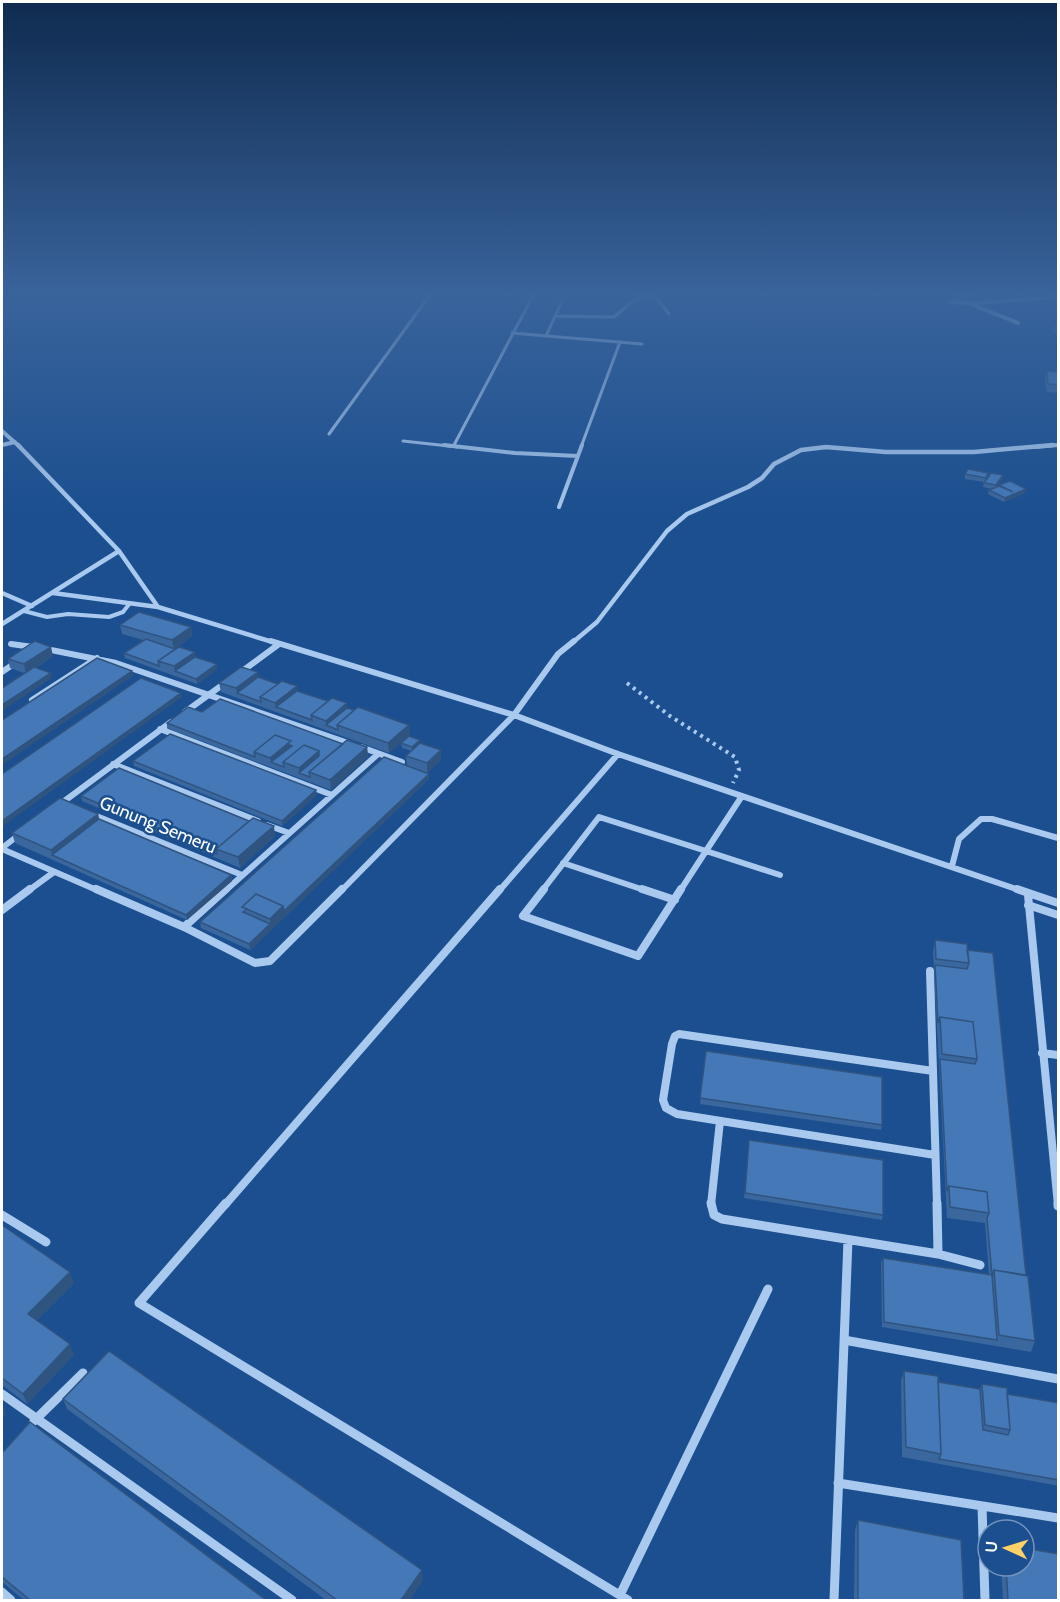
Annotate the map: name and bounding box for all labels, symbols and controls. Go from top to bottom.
street label: Gunung Semeru [96,792,220,858]
north arrow [976,1518,1036,1578]
text: U [982,1541,1001,1553]

